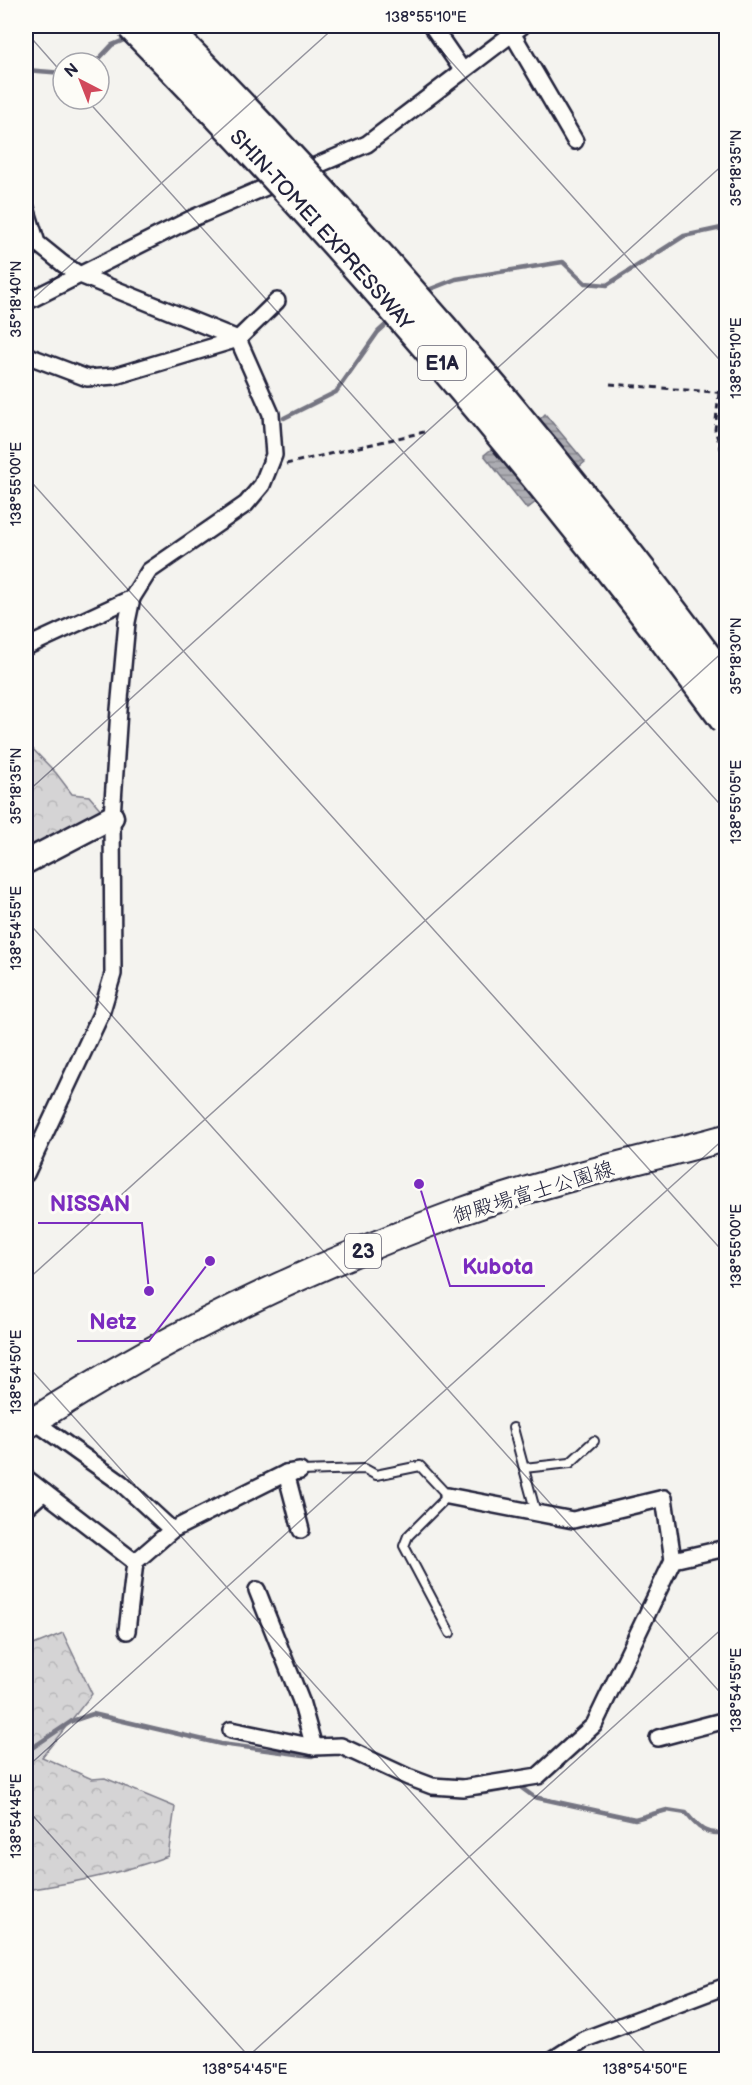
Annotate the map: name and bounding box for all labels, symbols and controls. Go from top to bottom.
text: 138°55'10"E [385,8,467,27]
north arrow [51,51,111,111]
text: N [61,60,83,82]
street label: SHIN-TOMEI EXPRESSWAY [224,125,419,336]
text: 35°18'35"N [727,129,746,207]
text: 35°18'40"N [7,260,26,338]
text: 138°55'10"E [727,317,746,399]
road number: E1A [418,346,466,380]
text: 138°55'00"E [7,442,26,526]
text: 35°18'30"N [727,617,746,695]
text: 35°18'35"N [7,747,26,825]
text: 138°55'05"E [727,760,746,844]
text: 138°54'55"E [7,886,26,970]
street label: 御殿場富士公園線 [449,1156,617,1229]
callout: NISSAN [38,1183,142,1223]
text: NISSAN [50,1191,130,1218]
text: 138°55'00"E [727,1204,746,1288]
road number: 23 [345,1234,381,1268]
callout: Kubota [450,1246,545,1286]
text: Kubota [462,1254,534,1281]
callout: Netz [77,1301,149,1341]
text: Netz [89,1309,137,1336]
text: 138°54'50"E [7,1330,26,1414]
text: 138°54'55"E [727,1648,746,1732]
text: 138°54'45"E [7,1773,26,1859]
text: 138°54'45"E [202,2060,288,2079]
text: 138°54'50"E [603,2060,687,2079]

